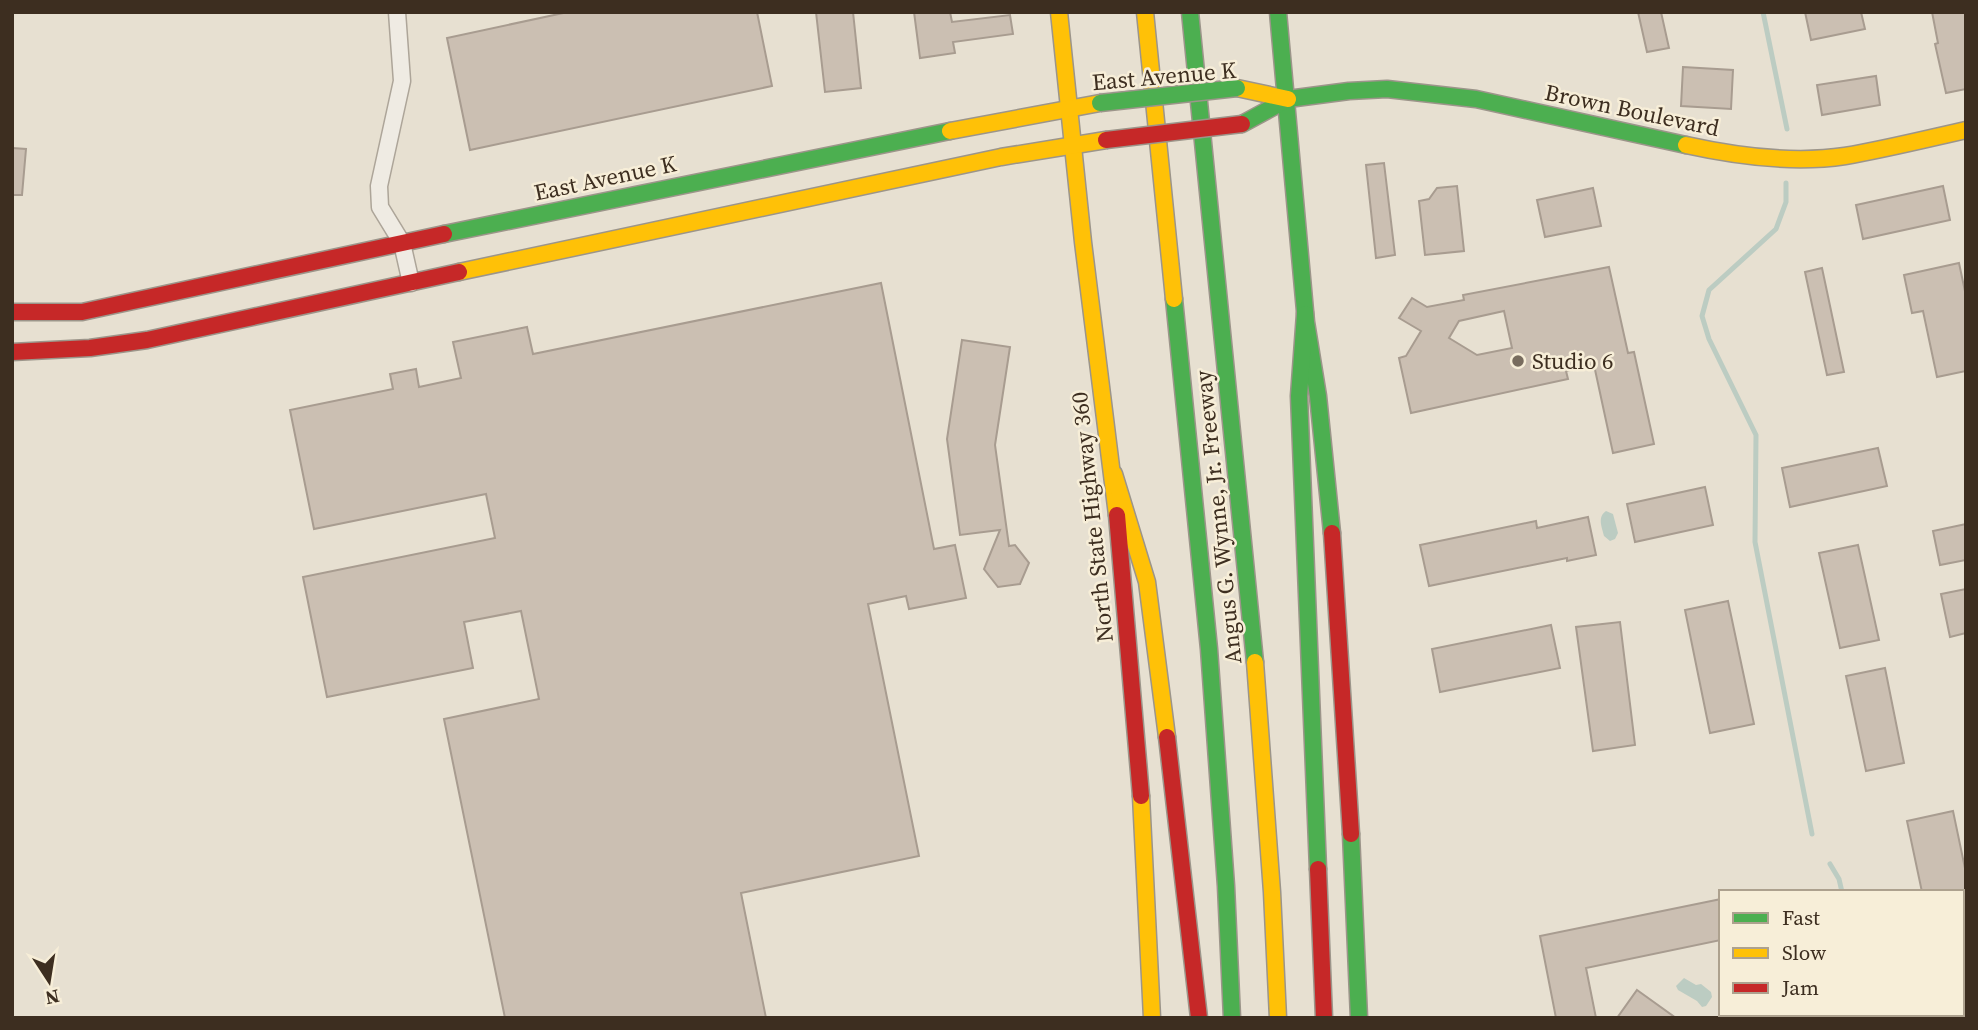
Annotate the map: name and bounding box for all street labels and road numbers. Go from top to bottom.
street label: East Avenue K [1091,54,1238,98]
street label: Brown Boulevard [1542,76,1722,144]
street label: East Avenue K [531,147,680,209]
street label: Angus G. Wynne, Jr. Freeway [1187,368,1249,665]
street label: North State Highway 360 [1063,390,1121,644]

